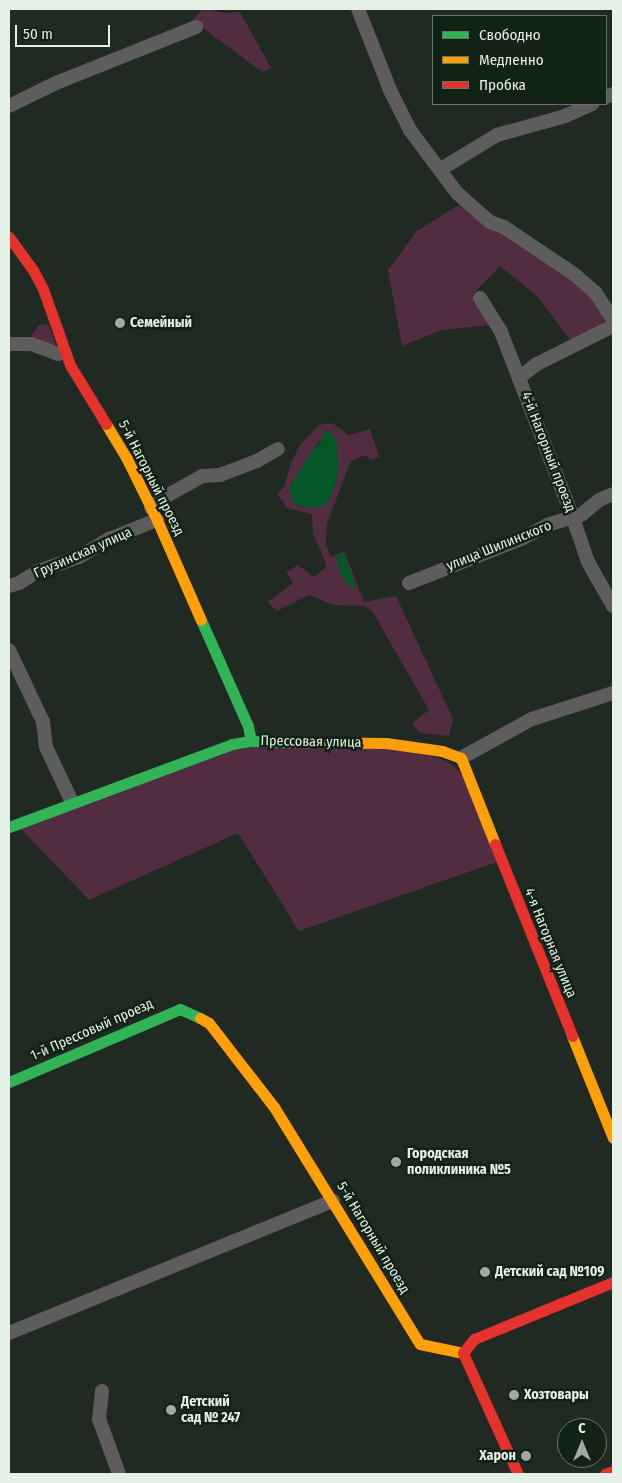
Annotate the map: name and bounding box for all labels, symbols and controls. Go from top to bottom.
scale bar [18,15,112,47]
legend [432,15,607,105]
text: 50 m [23,25,53,43]
text: Свободно [479,26,541,44]
text: Медленно [479,51,544,69]
text: Пробка [479,76,526,94]
place label: Семейный [130,315,192,331]
marker: Семейный [114,317,126,329]
street label: 4-й Нагорный проезд [517,389,579,515]
street label: 5-й Нагорный проезд [115,418,187,538]
street label: улица Шилинского [444,517,554,575]
street label: Грузинская улица [31,524,135,582]
street label: Прессовая улица [261,733,361,751]
street label: 4-я Нагорная улица [520,886,580,1000]
street label: 1-й Прессовый проезд [28,995,156,1065]
place label: Городская поликлиника №5 [407,1146,511,1178]
marker: Городская поликлиника №5 [389,1155,403,1169]
street label: 5-й Нагорный проезд [333,1179,413,1297]
place label: Детский сад №109 [495,1264,605,1280]
marker: Детский сад №109 [479,1266,491,1278]
place label: Хозтовары [524,1387,589,1403]
marker: Хозтовары [508,1389,520,1401]
place label: Детский сад № 247 [181,1394,240,1426]
marker: Детский сад № 247 [165,1404,177,1416]
north arrow [557,1418,607,1468]
text: С [578,1420,586,1437]
place label: Харон [479,1448,516,1464]
marker: Харон [520,1450,532,1462]

